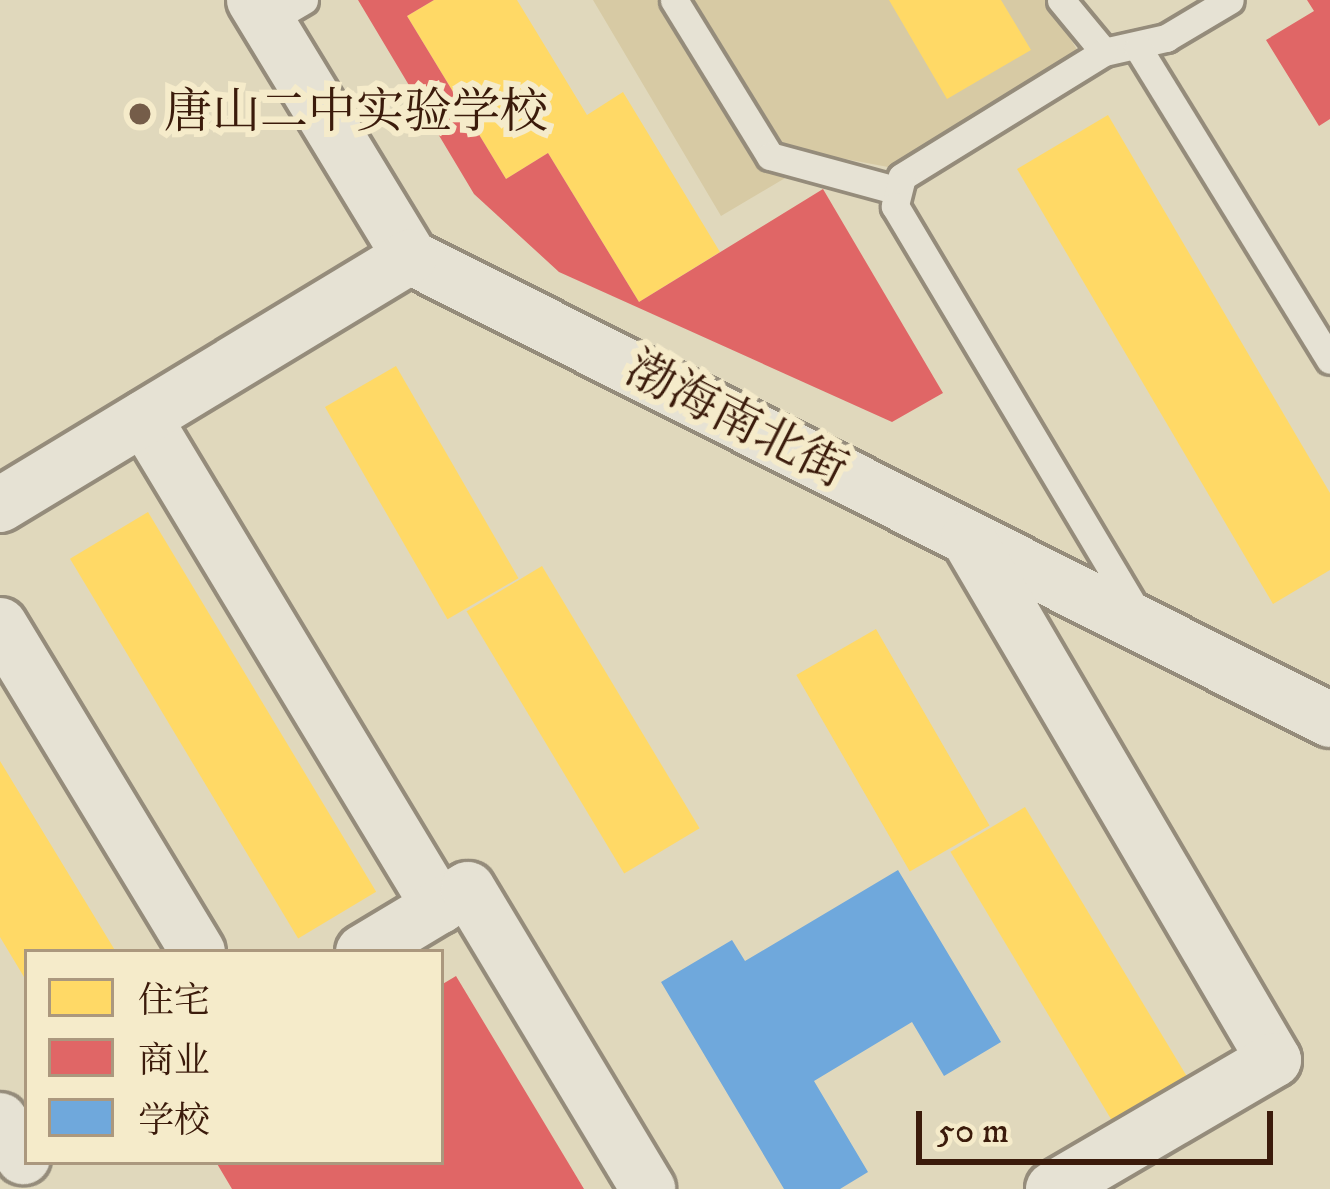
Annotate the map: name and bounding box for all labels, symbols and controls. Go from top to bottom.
place label: 唐山二中实验学校 [164,85,548,143]
marker: 唐山二中实验学校 [127,101,153,127]
street label: 渤海南北街 [616,341,856,501]
legend [24,949,444,1165]
text: 住宅 [138,979,210,1024]
text: 商业 [138,1039,210,1084]
scale bar [922,1087,1279,1161]
text: 学校 [138,1099,210,1144]
text: 50 m [937,1109,1009,1154]

